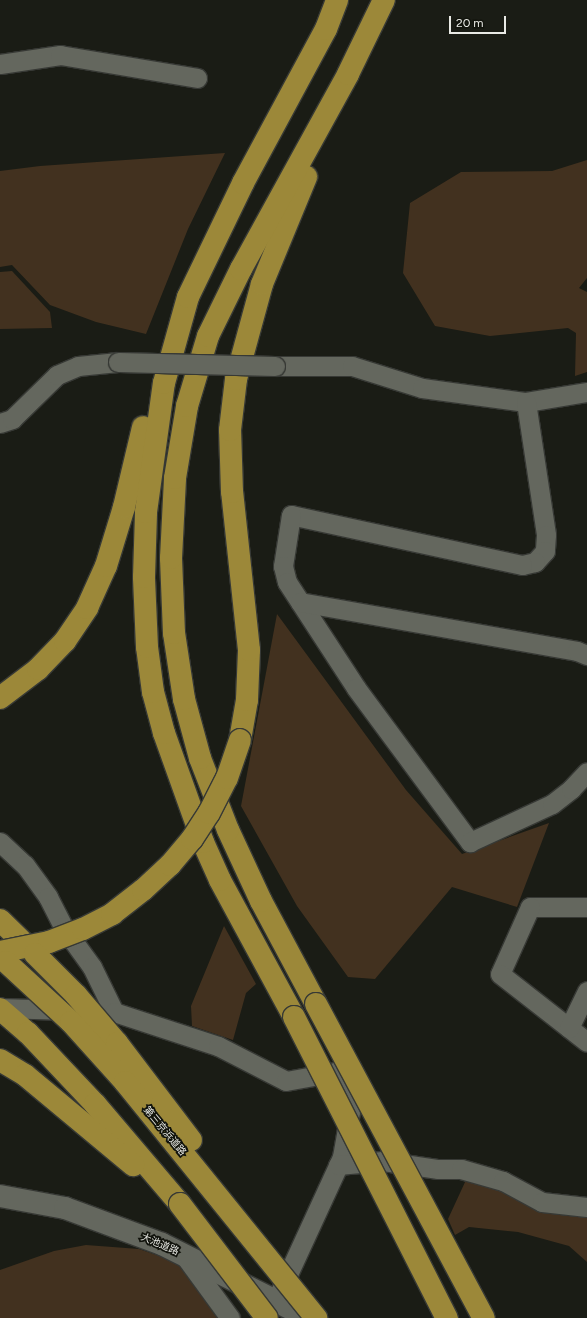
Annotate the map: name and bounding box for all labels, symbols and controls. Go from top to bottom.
scale bar [451,8,508,34]
text: 20 m [456,16,484,30]
street label: 第三京浜道路 [141,1104,189,1158]
street label: 大池道路 [139,1231,181,1257]

